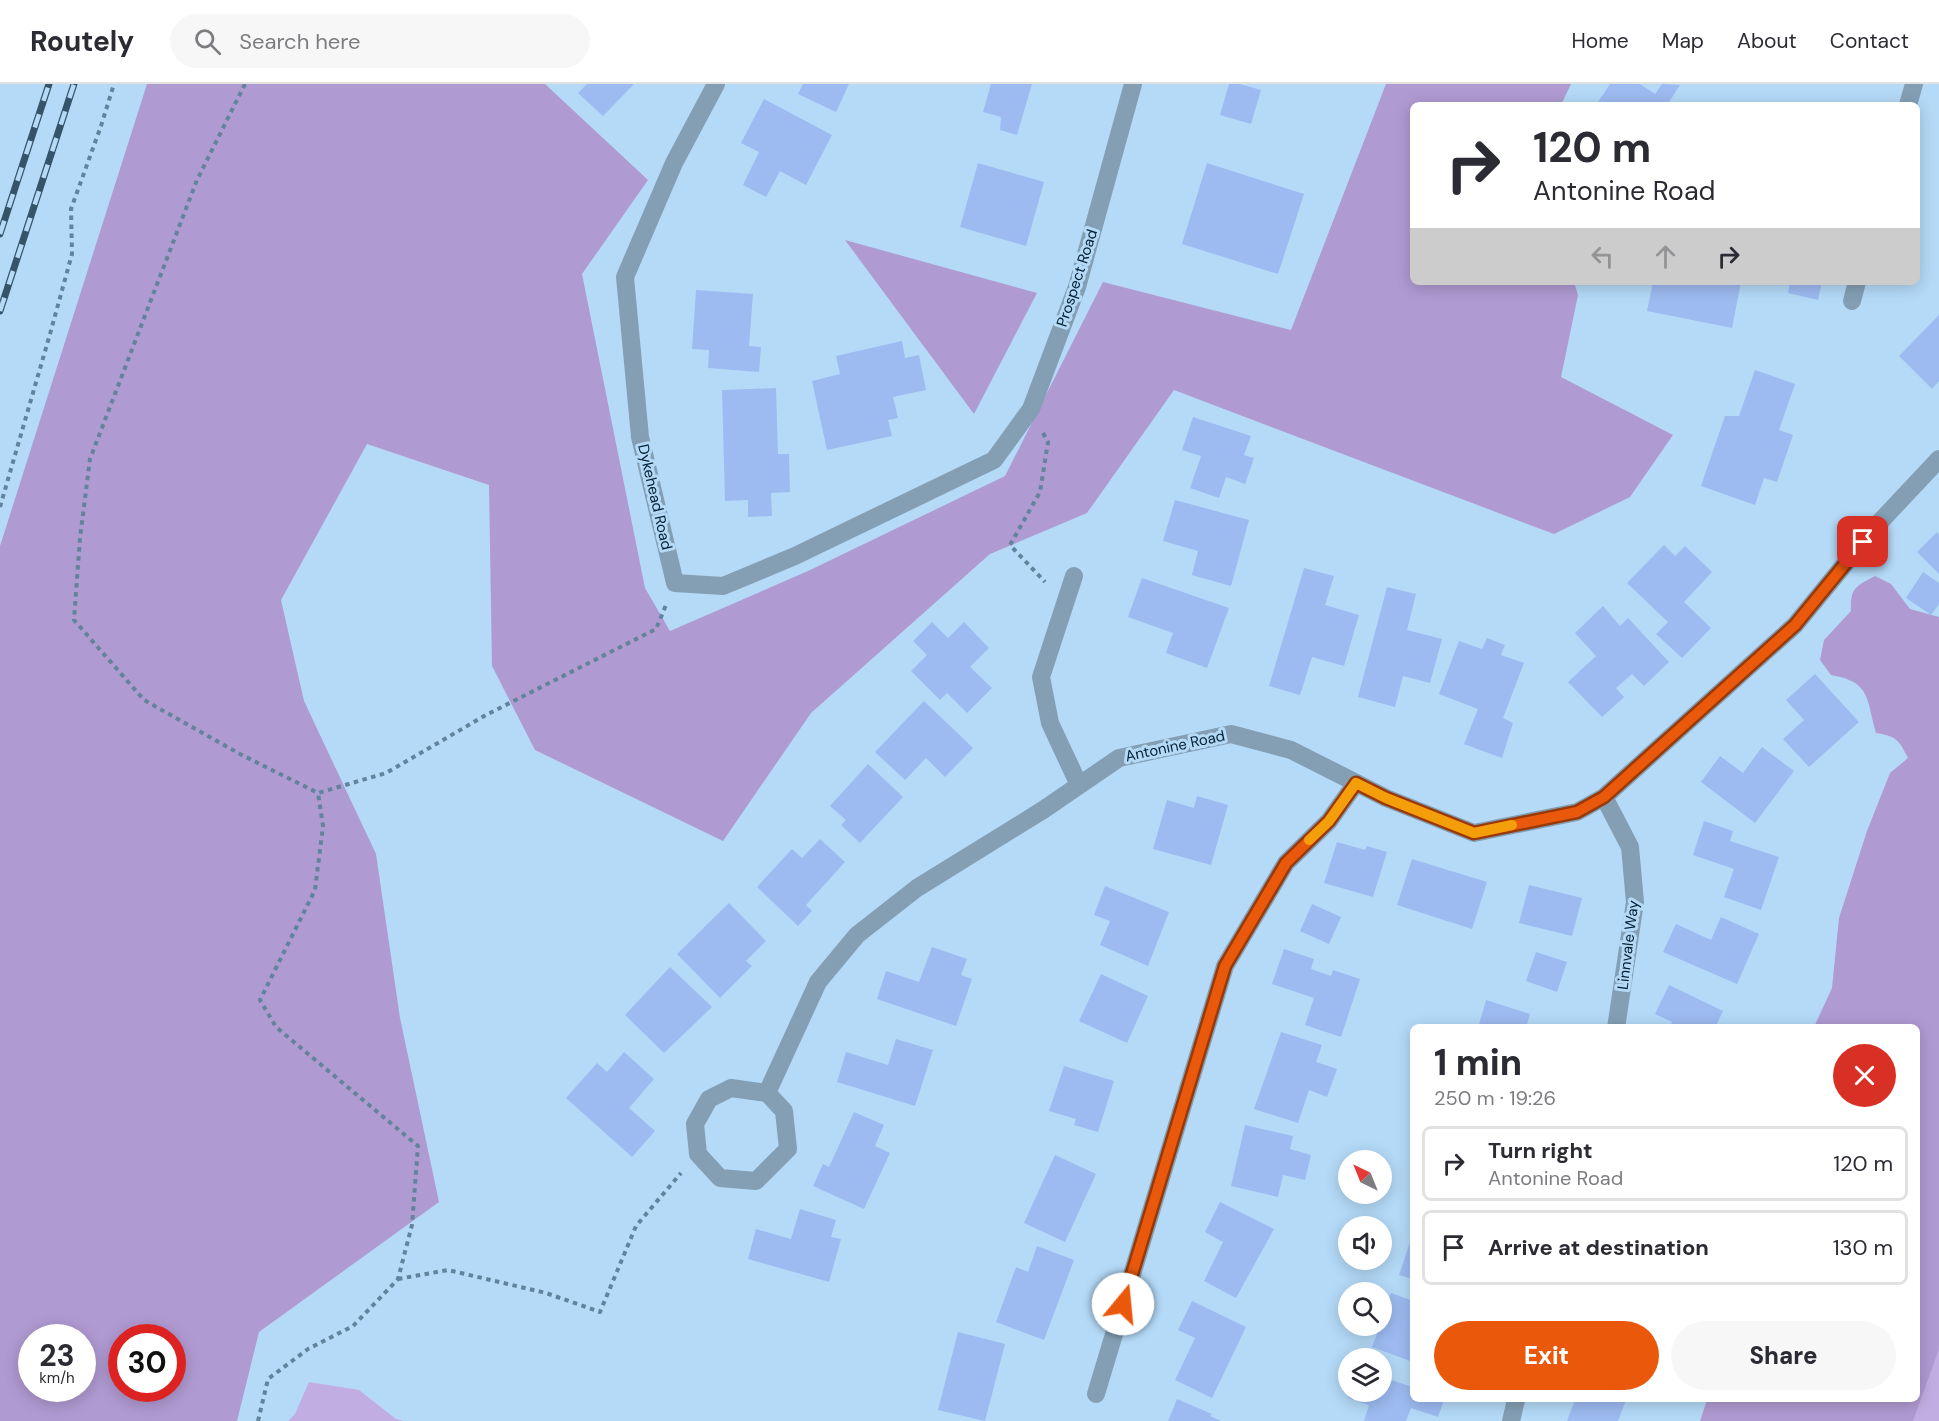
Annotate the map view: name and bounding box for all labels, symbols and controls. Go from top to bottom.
search box [170,14,590,68]
text: Routely [30,23,134,60]
icon: search [191,25,224,58]
text: Search here [239,27,361,56]
text: Home [1571,27,1629,55]
text: Map [1662,27,1704,55]
text: About [1737,27,1797,55]
text: Contact [1830,27,1909,55]
text: 120 m [1533,120,1651,175]
icon: right [1434,126,1512,204]
text: Antonine Road [1533,173,1716,208]
street label: Prospect Road [1052,227,1102,329]
icon: left [1586,240,1619,273]
icon: ahead [1649,240,1682,273]
icon: right [1712,240,1745,273]
street label: Dykehead Road [633,442,677,552]
pin [1837,516,1888,567]
icon: arrive [1846,525,1879,558]
street label: Antonine Road [1123,726,1227,766]
street label: Linnvale Way [1613,898,1644,991]
text: 1 min [1434,1039,1522,1086]
button: close [1833,1044,1896,1107]
text: 250 m · 19:26 [1434,1085,1556,1111]
text: Turn right [1488,1136,1593,1165]
icon: right [1437,1147,1470,1180]
text: 120 m [1833,1149,1893,1178]
north arrow [1338,1150,1392,1204]
map controls [1338,1150,1392,1402]
text: Antonine Road [1488,1165,1623,1191]
button: sound [1338,1216,1392,1270]
icon: arrive [1437,1231,1470,1264]
text: Arrive at destination [1488,1233,1709,1262]
text: 130 m [1833,1233,1893,1262]
position arrow [1091,1272,1155,1336]
button: search [1338,1282,1392,1336]
button: Exit [1434,1321,1659,1390]
button: Share [1671,1321,1896,1390]
speed limit sign: 30 [108,1324,186,1402]
text: 23 [39,1336,75,1375]
button: layers [1338,1348,1392,1402]
text: km/h [39,1368,75,1388]

